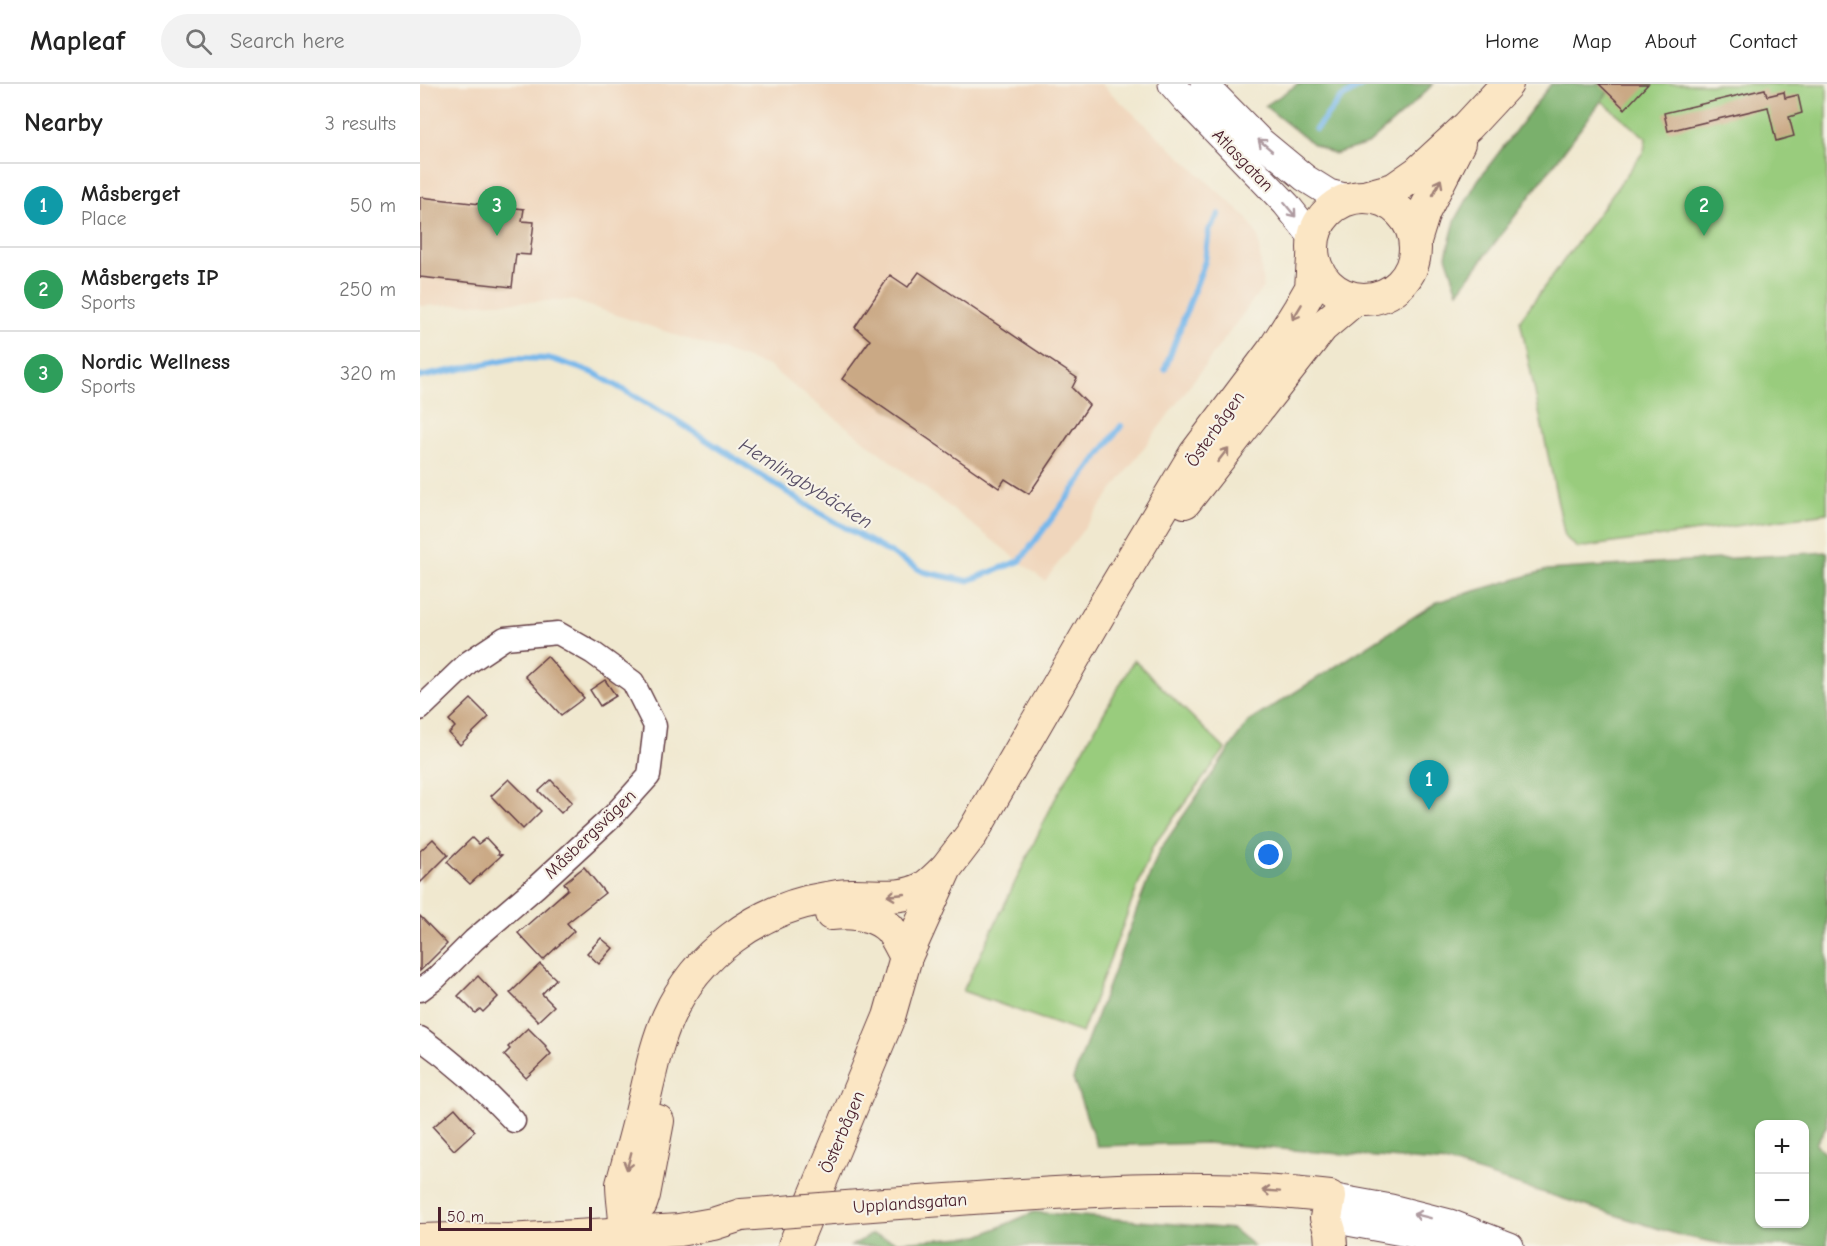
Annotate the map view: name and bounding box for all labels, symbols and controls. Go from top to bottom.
search box [161,14,581,68]
text: Mapleaf [30,25,125,57]
icon: search [182,25,215,58]
text: Search here [230,28,344,54]
text: Home [1485,29,1539,53]
text: Map [1572,29,1612,53]
text: About [1645,29,1696,53]
text: Contact [1729,29,1797,53]
text: Nearby [24,108,103,138]
text: 3 results [325,112,396,135]
street label: Atlasgatan [1208,125,1278,196]
one-way arrow [1257,139,1273,152]
one-way arrow [1432,178,1443,196]
text: Måsberget [81,181,180,207]
pin: 3 [478,186,517,236]
pin: 2 [1684,186,1724,236]
text: 1 [40,194,47,217]
text: 50 m [350,194,396,217]
one-way arrow [1284,202,1297,218]
text: Place [81,207,127,230]
text: Måsbergets IP [81,265,218,291]
text: 2 [39,278,48,301]
text: 250 m [339,278,396,301]
text: Sports [81,291,135,314]
one-way arrow [1290,303,1302,320]
text: Nordic Wellness [81,349,230,375]
text: 3 [39,362,48,385]
text: 320 m [340,362,396,385]
text: Sports [81,375,135,398]
street label: Österbågen [1182,388,1249,471]
water label: Hemlingbybäcken [735,433,877,534]
one-way arrow [1216,447,1229,463]
pin: 1 [1410,760,1448,810]
street label: Måsbergsvägen [540,785,640,883]
your location [1254,840,1283,869]
one-way arrow [887,890,907,901]
street label: Österbågen [816,1088,869,1176]
map controls [1755,1120,1809,1228]
button: + [1755,1120,1809,1174]
one-way arrow [622,1151,634,1170]
button: − [1755,1174,1809,1228]
one-way arrow [1262,1185,1282,1196]
street label: Upplandsgatan [852,1189,968,1218]
scale bar [438,1204,592,1232]
text: 50 m [447,1208,484,1226]
one-way arrow [1413,1209,1432,1221]

